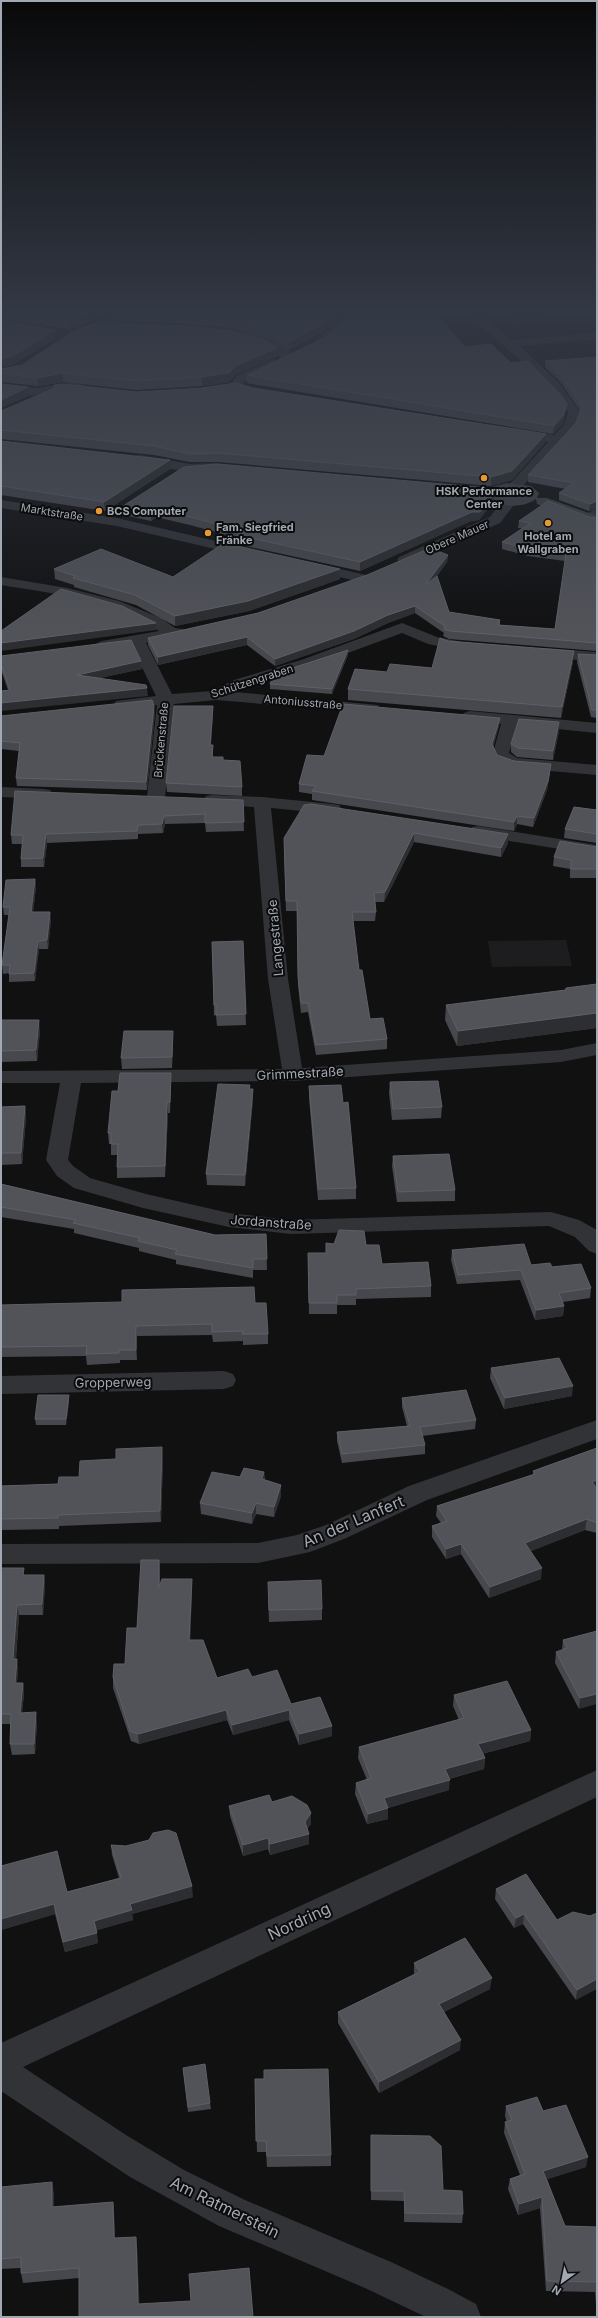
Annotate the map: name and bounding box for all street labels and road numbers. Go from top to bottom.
street label: Marktstraße [20,500,84,524]
street label: Obere Mauer [423,517,491,557]
street label: Schützengraben [209,661,295,701]
street label: Antoniusstraße [263,692,343,712]
street label: Brückenstraße [151,702,171,778]
street label: Langestraße [264,899,286,977]
street label: Grimmestraße [256,1063,344,1083]
street label: Jordanstraße [230,1211,312,1233]
street label: Gropperweg [75,1373,151,1391]
street label: An der Lanfert [299,1491,407,1551]
street label: Nordring [265,1898,333,1944]
street label: Am Ratmerstein [167,2172,283,2242]

